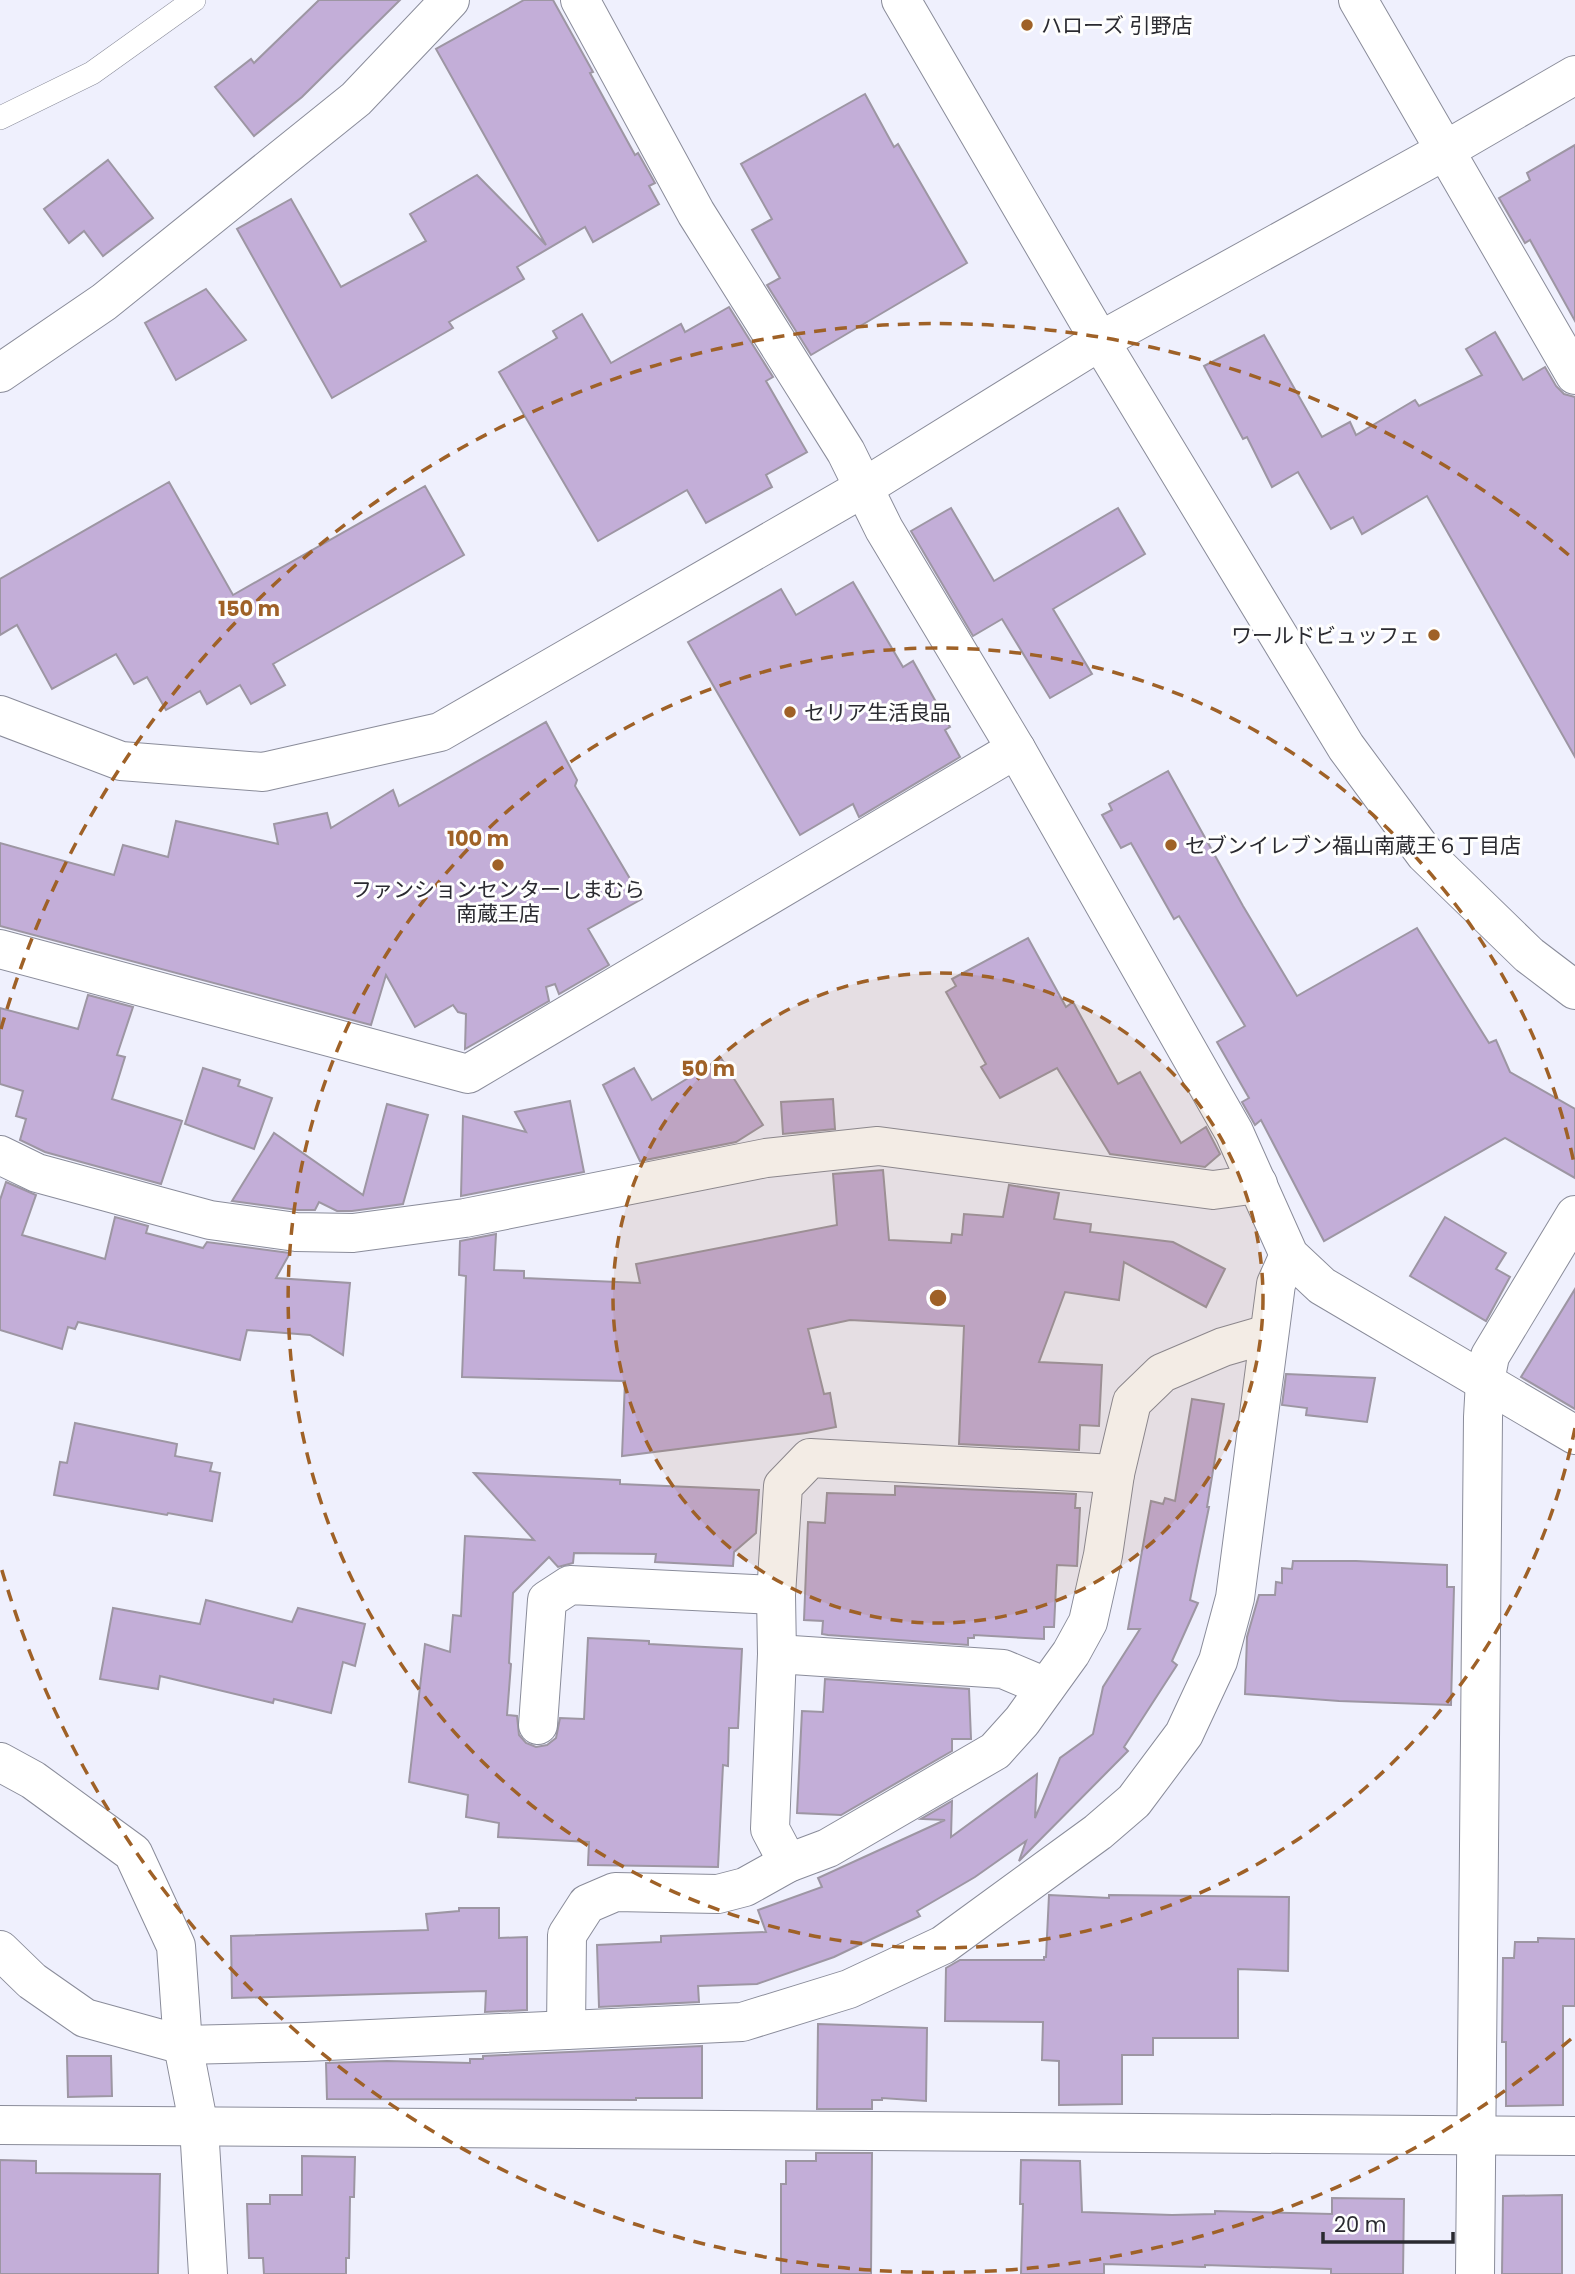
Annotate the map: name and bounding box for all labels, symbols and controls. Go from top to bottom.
place label: ハローズ 引野店 [1041,11,1193,40]
marker: ハローズ 引野店 [1019,17,1035,33]
text: 150 m [218,594,280,623]
place label: ワールドビュッフェ [1231,621,1420,650]
marker: ワールドビュッフェ [1426,627,1442,643]
place label: セリア生活良品 [804,698,951,727]
marker: セリア生活良品 [782,704,798,720]
text: 100 m [447,824,509,853]
place label: セブンイレブン福山南蔵王６丁目店 [1185,831,1521,860]
marker: セブンイレブン福山南蔵王６丁目店 [1163,837,1179,853]
marker: ファンションセンターしまむら 南蔵王店 [490,857,506,873]
place label: ファンションセンターしまむら 南蔵王店 [351,875,645,928]
text: 50 m [681,1054,735,1083]
centre of rings [926,1286,950,1310]
scale bar [1323,2200,1452,2244]
text: 20 m [1334,2210,1387,2239]

